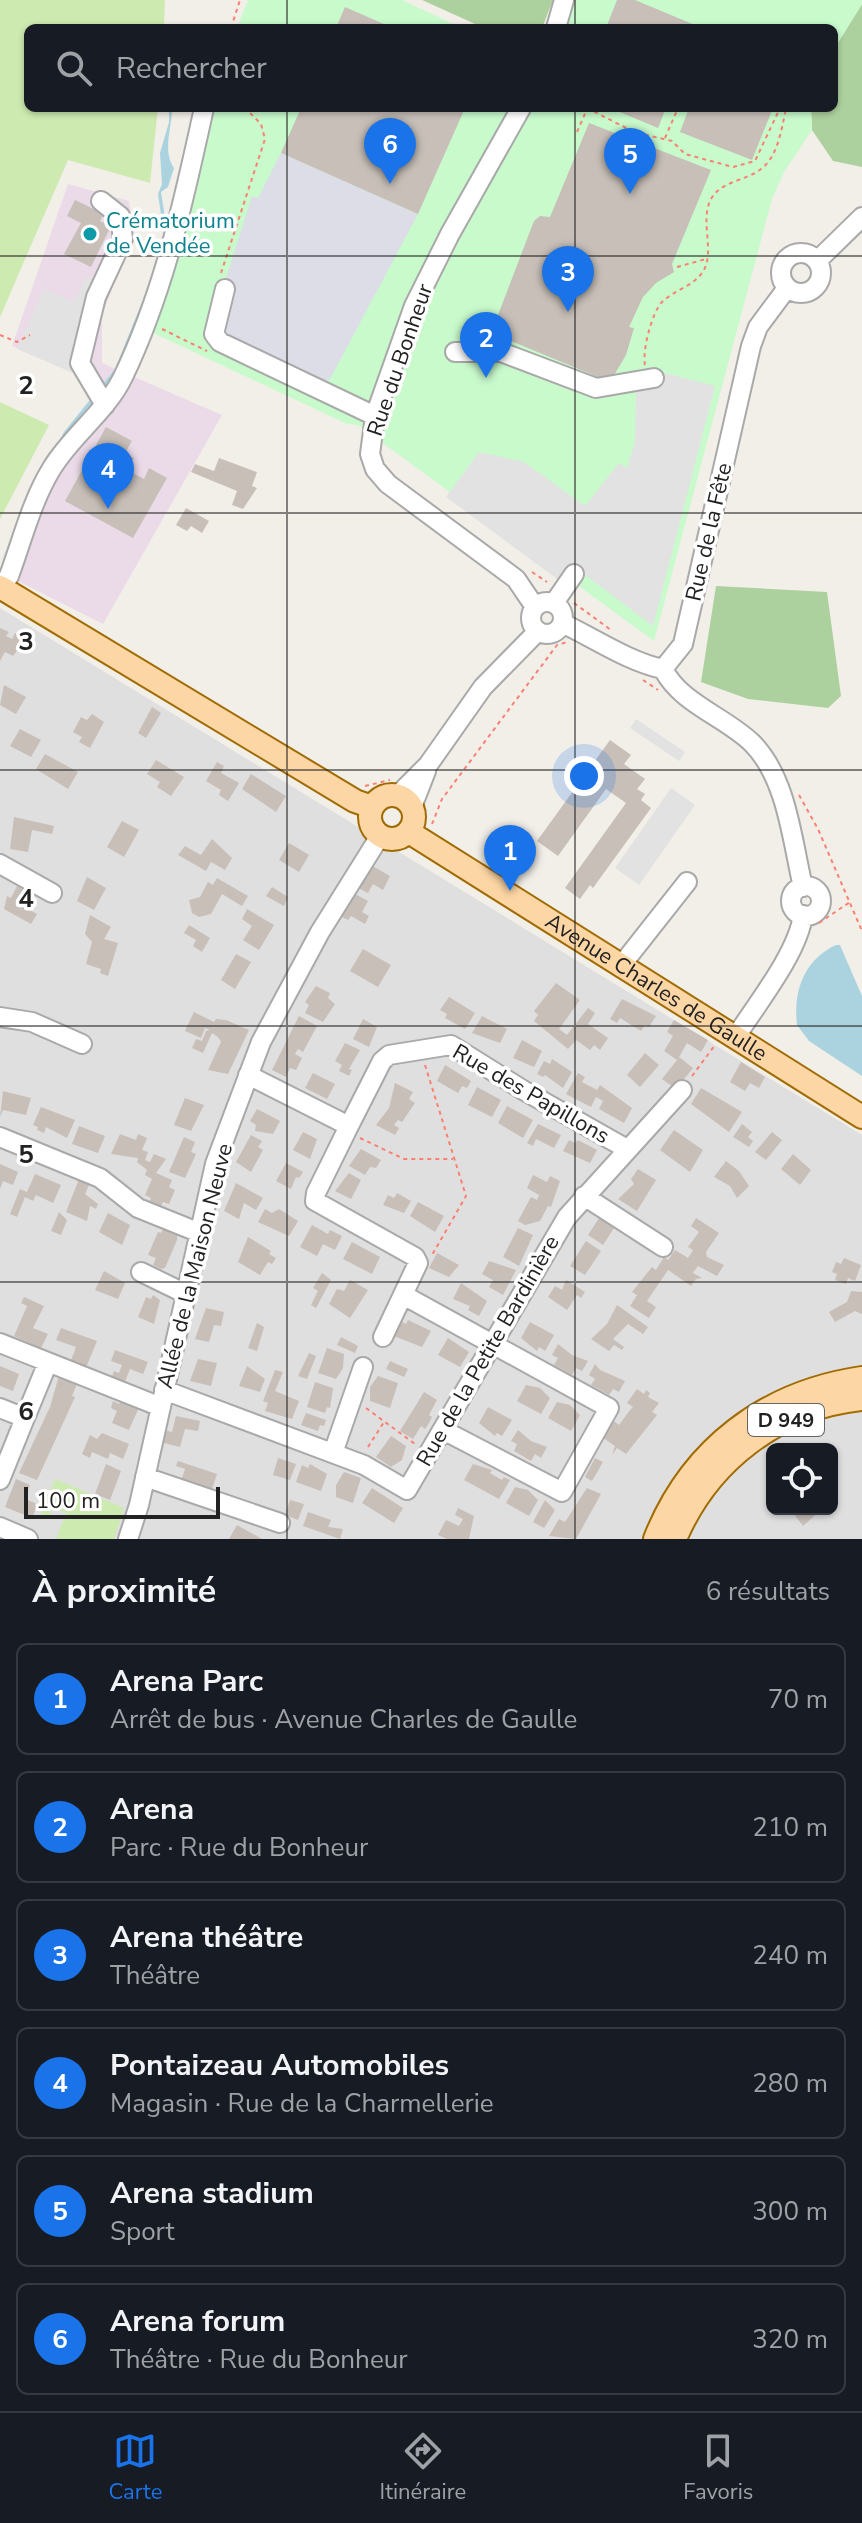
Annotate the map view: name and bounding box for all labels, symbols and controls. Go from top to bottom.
search box [24,24,838,112]
icon: search [52,46,96,90]
text: Rechercher [116,48,267,89]
pin: 6 [364,118,416,184]
pin: 5 [604,128,656,194]
place label: Crématorium de Vendée [106,206,235,261]
marker: Crématorium de Vendée [81,225,99,243]
pin: 3 [542,246,594,312]
street label: Rue du Bonheur [360,280,440,440]
pin: 2 [460,312,512,378]
text: 2 [18,368,34,403]
pin: 4 [82,443,134,509]
street label: Rue de la Fête [679,460,739,604]
text: 3 [18,624,34,659]
your location [564,756,604,796]
pin: 1 [484,825,536,891]
text: 4 [18,881,34,916]
street label: Avenue Charles de Gaulle [540,906,773,1069]
street label: Rue des Papillons [447,1037,615,1151]
text: 5 [18,1137,34,1172]
street label: Allée de la Maison Neuve [150,1140,240,1392]
street label: Rue de la Petite Bardinière [409,1230,567,1472]
text: 6 [18,1394,34,1429]
road number: D 949 [748,1404,824,1436]
map controls [766,1443,838,1515]
button: locate [766,1443,838,1515]
scale bar [24,1483,220,1519]
text: 100 m [36,1486,100,1516]
text: À proximité [32,1568,216,1614]
text: 6 résultats [706,1574,830,1609]
text: Arena Parc [110,1661,263,1702]
text: 1 [52,1682,68,1717]
text: 70 m [768,1682,828,1717]
text: Arrêt de bus · Avenue Charles de Gaulle [110,1702,577,1737]
text: Arena [110,1789,194,1830]
text: 2 [52,1810,68,1845]
text: 210 m [752,1810,828,1845]
text: Parc · Rue du Bonheur [110,1830,368,1865]
text: Arena théâtre [110,1917,303,1958]
text: 3 [52,1938,68,1973]
text: 240 m [752,1938,828,1973]
text: Théâtre [110,1958,200,1993]
text: Pontaizeau Automobiles [110,2045,449,2086]
text: 4 [52,2066,68,2101]
text: 280 m [752,2066,828,2101]
text: Magasin · Rue de la Charmellerie [110,2086,494,2121]
text: Arena stadium [110,2173,314,2214]
text: 5 [52,2194,68,2229]
text: 300 m [752,2194,828,2229]
text: Sport [110,2214,175,2249]
text: Arena forum [110,2301,285,2342]
text: 6 [52,2322,68,2357]
text: 320 m [752,2322,828,2357]
text: Théâtre · Rue du Bonheur [110,2342,408,2377]
tab: Carte [109,2429,162,2507]
tab: Itinéraire [380,2429,466,2507]
tab: Favoris [683,2429,753,2507]

